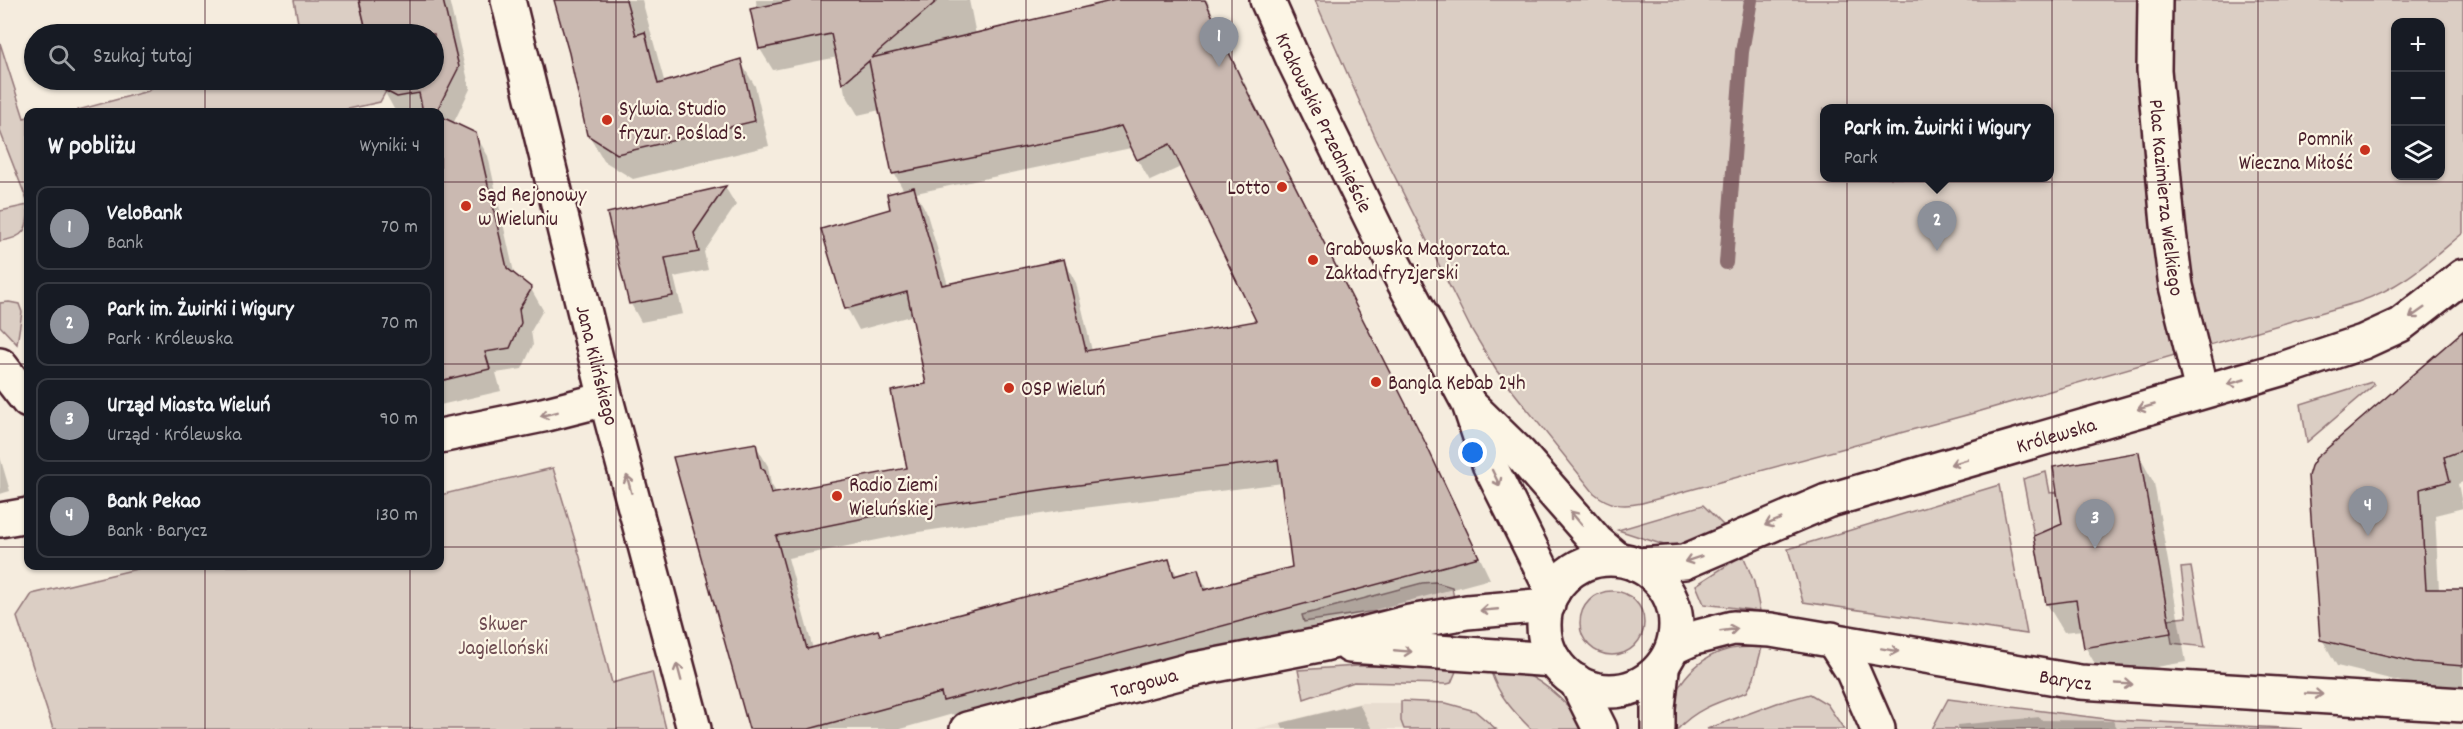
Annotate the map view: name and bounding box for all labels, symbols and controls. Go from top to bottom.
pin: 1 [1200,17,1238,67]
map controls [2391,18,2445,180]
button: + [2391,18,2445,72]
search box [24,24,444,90]
street label: Krakowskie Przedmieście [1265,29,1378,219]
icon: search [45,41,78,74]
text: Szukaj tutaj [93,42,192,73]
button: − [2391,72,2445,126]
place label: Sylwia. Studio fryzur. Poślad S. [619,96,746,150]
street label: Plac Kazimierza Wielkiego [2139,98,2190,300]
popup [1820,104,2054,182]
marker: Sylwia. Studio fryzur. Poślad S. [600,113,614,127]
text: Park im. Żwirki i Wigury [1844,114,2030,145]
place label: Pomnik Wieczna Miłość [2239,126,2353,180]
button: layers [2391,126,2445,180]
text: W pobliżu [48,129,136,166]
text: Wyniki: 4 [359,133,420,161]
marker: Pomnik Wieczna Miłość [2358,143,2372,157]
text: Park [1844,145,1878,173]
place label: Lotto [1227,175,1270,205]
marker: Lotto [1275,180,1289,194]
place label: Sąd Rejonowy w Wieluniu [478,182,587,236]
text: VeloBank [107,199,182,230]
marker: Sąd Rejonowy w Wieluniu [459,199,473,213]
pin: 2 [1918,202,1956,251]
text: 1 [67,214,72,242]
text: 70 m [381,214,418,242]
text: Bank [107,230,143,258]
place label: Grabowska Małgorzata. Zakład fryzjerski [1325,236,1510,290]
marker: Grabowska Małgorzata. Zakład fryzjerski [1306,253,1320,267]
text: Park im. Żwirki i Wigury [107,295,294,326]
street label: Jana Kilińskiego [566,303,624,429]
one-way arrow [2410,307,2426,319]
text: 2 [65,310,74,338]
text: 70 m [381,310,418,338]
text: Park · Królewska [107,326,233,354]
place label: Bangla Kebab 24h [1388,370,1526,400]
marker: Bangla Kebab 24h [1369,375,1383,389]
place label: OSP Wieluń [1021,376,1106,406]
one-way arrow [2227,376,2246,388]
marker: OSP Wieluń [1002,381,1016,395]
text: Urząd Miasta Wieluń [107,391,270,422]
one-way arrow [2137,402,2156,413]
text: 3 [65,406,74,434]
text: 90 m [380,406,418,434]
one-way arrow [540,408,559,420]
street label: Królewska [2013,411,2101,463]
text: Urząd · Królewska [107,422,242,450]
your location [1458,438,1487,467]
one-way arrow [1950,457,1969,468]
one-way arrow [1491,469,1502,487]
place label: Radio Ziemi Wieluńskiej [849,472,938,526]
one-way arrow [622,475,634,494]
pin: 4 [2348,486,2388,536]
text: Bank Pekao [107,487,201,518]
marker: Radio Ziemi Wieluńskiej [830,489,844,503]
pin: 3 [2076,500,2114,549]
text: 4 [65,502,74,530]
text: 130 m [376,502,418,530]
one-way arrow [1569,511,1583,526]
one-way arrow [1765,517,1783,528]
text: Bank · Barycz [107,518,207,546]
one-way arrow [1684,554,1703,565]
one-way arrow [1480,605,1500,616]
park label: Skwer Jagielloński [458,611,548,665]
one-way arrow [1719,624,1738,635]
one-way arrow [1879,644,1899,655]
one-way arrow [1393,645,1413,656]
street label: Targowa [1108,662,1182,708]
one-way arrow [673,663,684,682]
street label: Barycz [2037,663,2092,701]
one-way arrow [2113,678,2133,689]
one-way arrow [2303,689,2323,700]

